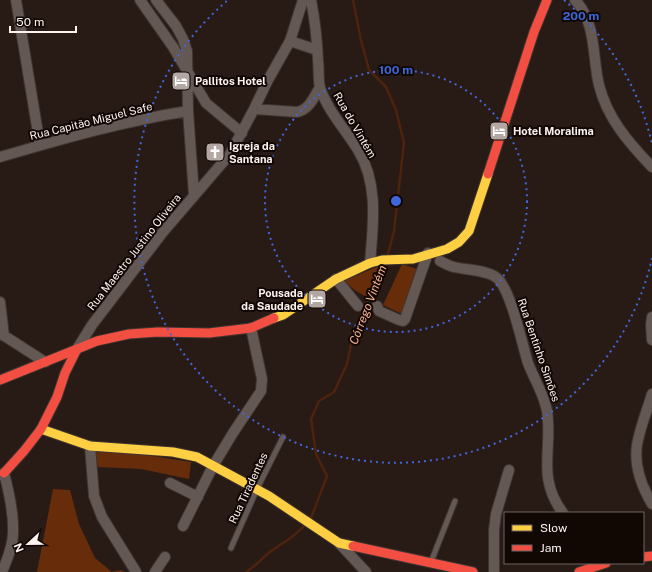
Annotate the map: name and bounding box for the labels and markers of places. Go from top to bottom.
hotel icon: Pallitos Hotel [170,70,192,92]
place label: Pallitos Hotel [195,75,266,87]
hotel icon: Hotel Moralima [488,120,510,142]
place label: Hotel Moralima [513,125,594,137]
place label: Igreja da Santana [229,140,275,165]
church icon: Igreja da Santana [204,141,226,163]
centre of rings [389,194,403,208]
place label: Pousada da Saudade [241,287,303,312]
hotel icon: Pousada da Saudade [306,288,328,310]

